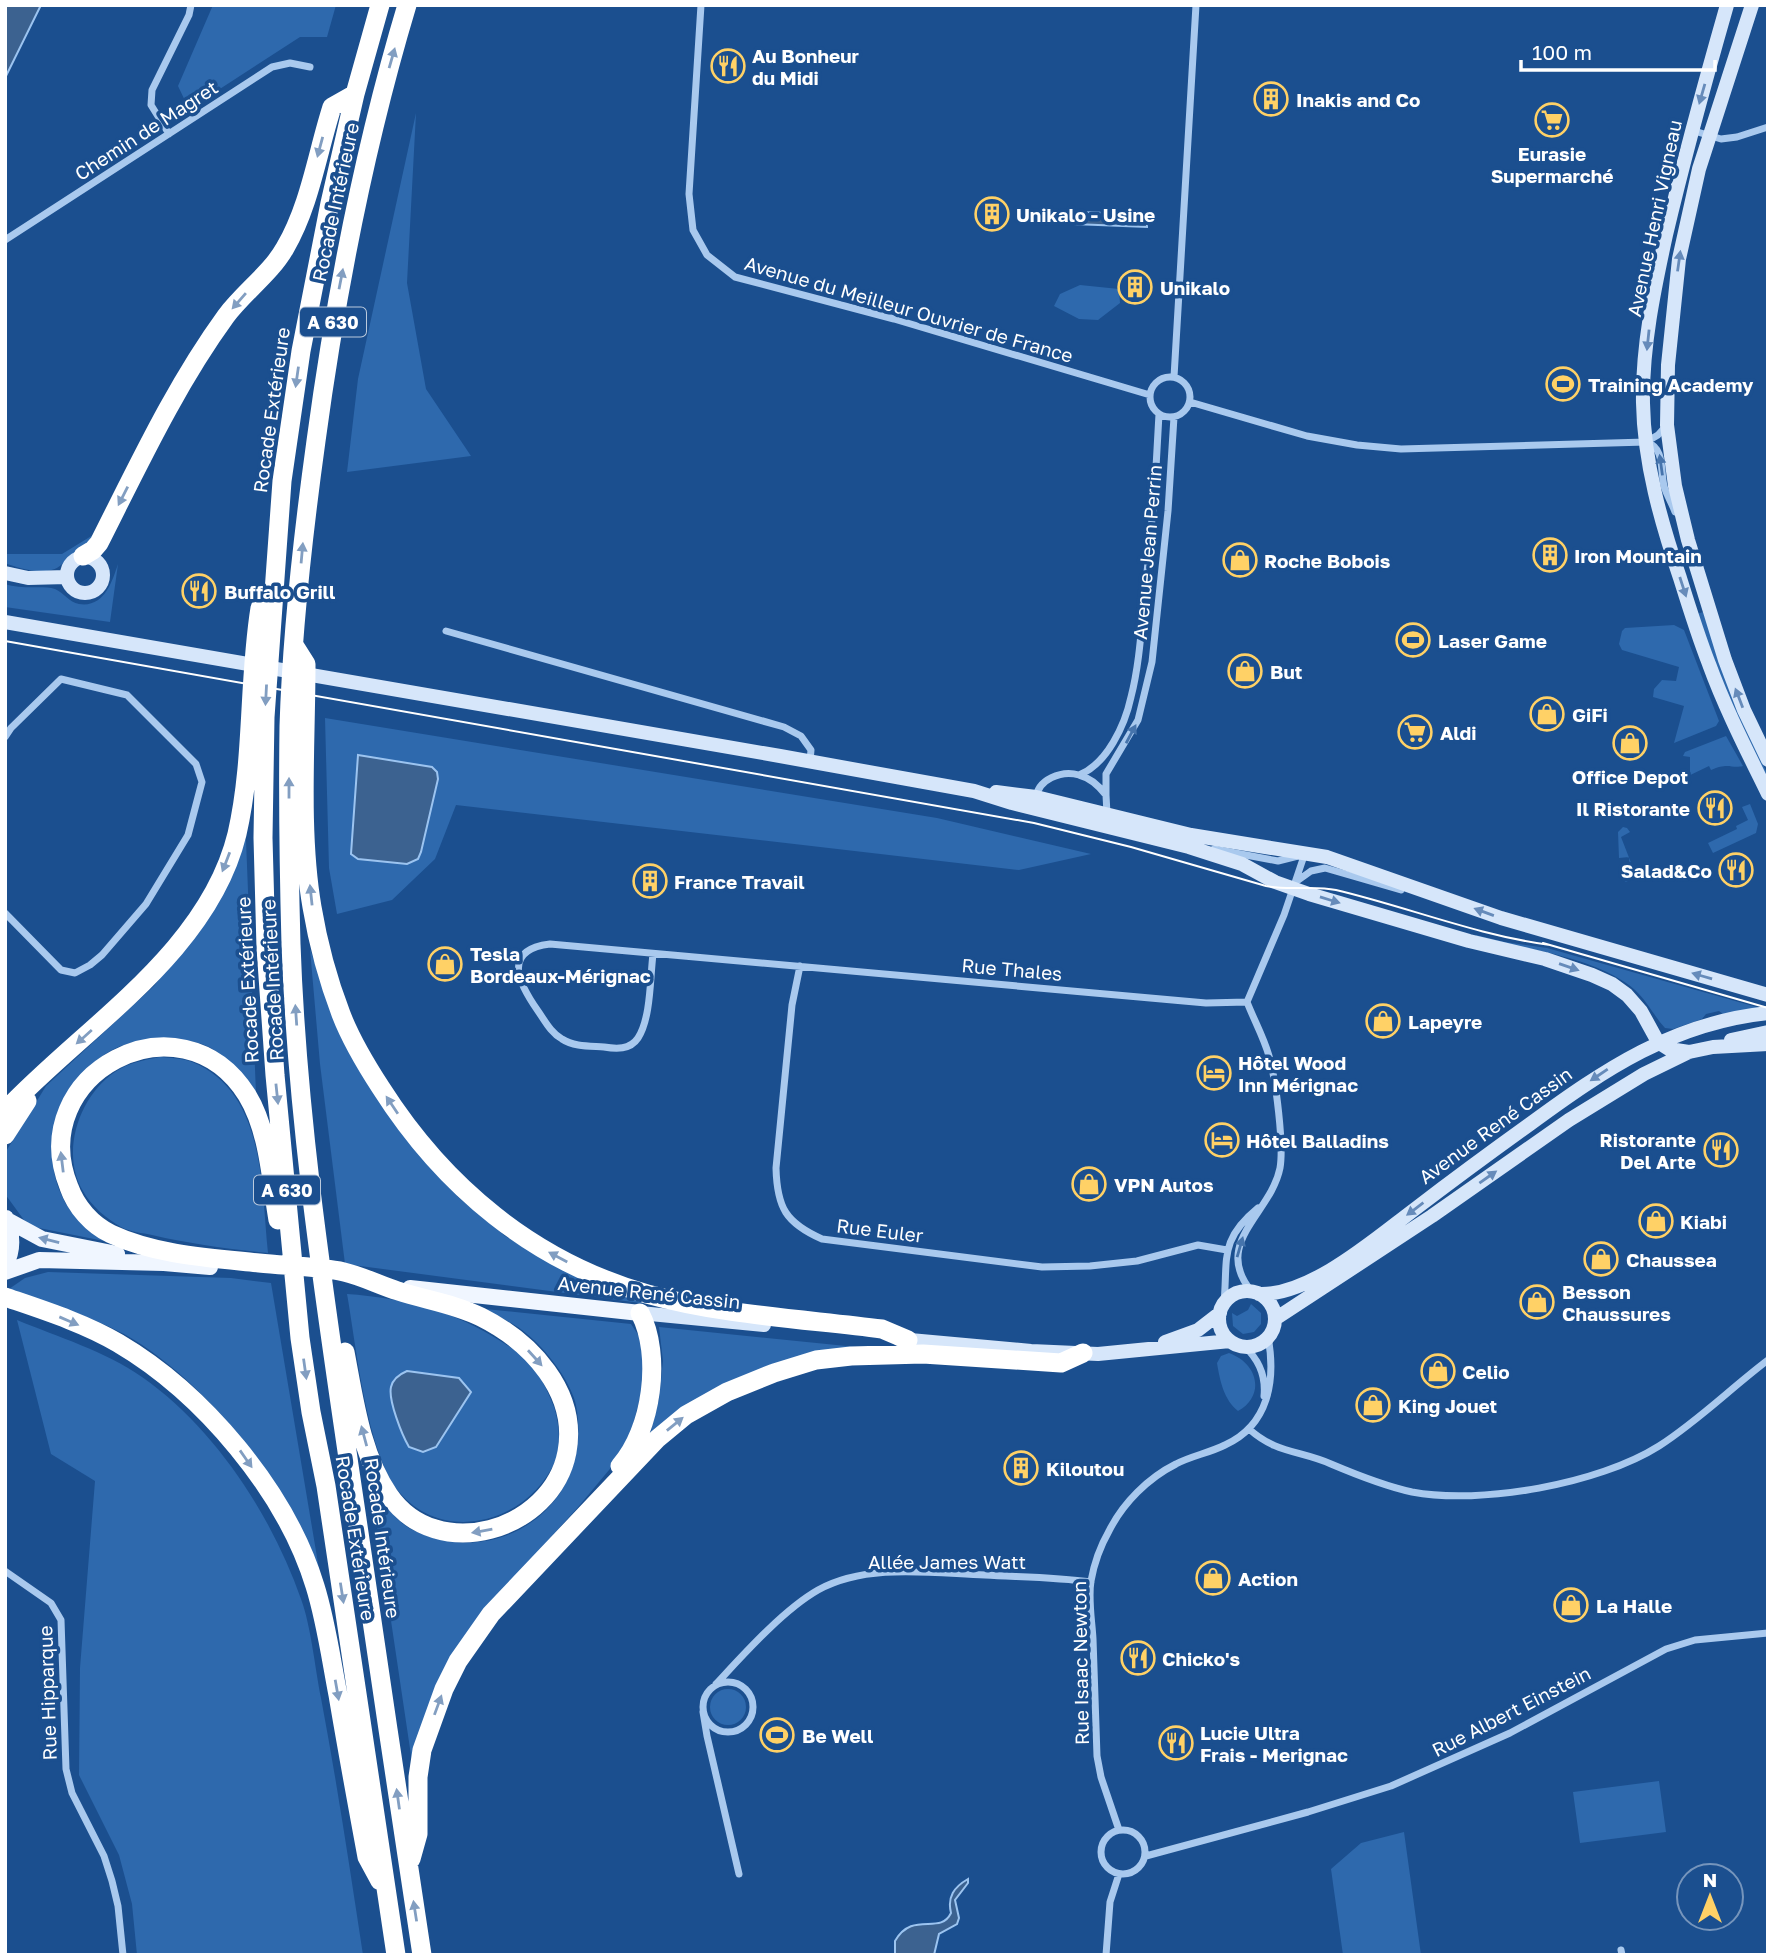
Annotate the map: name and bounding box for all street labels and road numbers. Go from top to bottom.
street label: Chemin de Magret [70,75,222,185]
street label: Avenue Henri Vigneau [1622,117,1686,319]
street label: Rocade Intérieure [307,120,363,284]
street label: Avenue du Meilleur Ouvrier de France [742,251,1076,367]
road number: A 630 [300,308,366,336]
street label: Rocade Extérieure [248,326,294,494]
street label: Avenue Jean Perrin [1128,464,1166,640]
street label: Rocade Extérieure [231,896,263,1064]
street label: Rocade Intérieure [256,899,288,1061]
street label: Rue Thales [961,953,1063,985]
street label: Avenue René Cassin [1414,1062,1576,1188]
road number: A 630 [254,1176,320,1204]
street label: Rue Euler [835,1213,925,1247]
street label: Avenue René Cassin [556,1271,742,1313]
street label: Rocade Extérieure [332,1454,380,1622]
street label: Rocade Intérieure [360,1456,406,1620]
street label: Allée James Watt [868,1550,1026,1573]
street label: Rue Isaac Newton [1067,1581,1093,1745]
street label: Rue Hipparque [33,1625,61,1761]
street label: Rue Albert Einstein [1428,1661,1594,1761]

